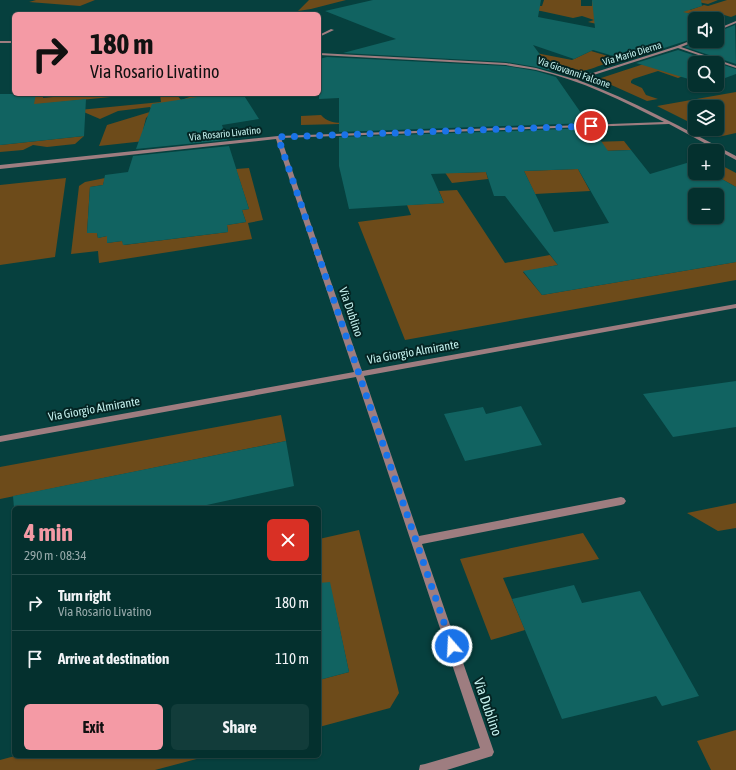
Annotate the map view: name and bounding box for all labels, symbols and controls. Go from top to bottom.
map controls [688,12,724,224]
button: sound [688,12,724,48]
icon: right [24,28,76,80]
text: 180 m [90,28,153,60]
street label: Via Mario Dierna [601,39,663,68]
street label: Via Giovanni Falcone [536,55,612,90]
button: search [688,56,724,92]
text: Via Rosario Livatino [90,61,220,82]
button: layers [688,100,724,136]
pin [574,109,608,143]
icon: arrive [580,115,602,137]
street label: Via Rosario Livatino [189,124,262,143]
button: + [688,144,724,180]
button: − [688,188,724,224]
street label: Via Dublino [336,285,366,339]
street label: Via Giorgio Almirante [366,337,460,367]
street label: Via Giorgio Almirante [47,394,141,424]
text: 4 min [24,519,73,546]
button: close [267,519,309,561]
text: 290 m · 08:34 [24,548,87,563]
text: Turn right [58,587,111,604]
icon: right [24,592,46,614]
text: 180 m [275,594,309,611]
text: Via Rosario Livatino [58,604,152,619]
position arrow [431,625,473,667]
icon: arrive [24,648,46,670]
text: Arrive at destination [58,650,169,667]
text: 110 m [275,650,309,667]
street label: Via Dublino [471,676,505,738]
button: Exit [24,704,163,750]
button: Share [171,704,309,750]

